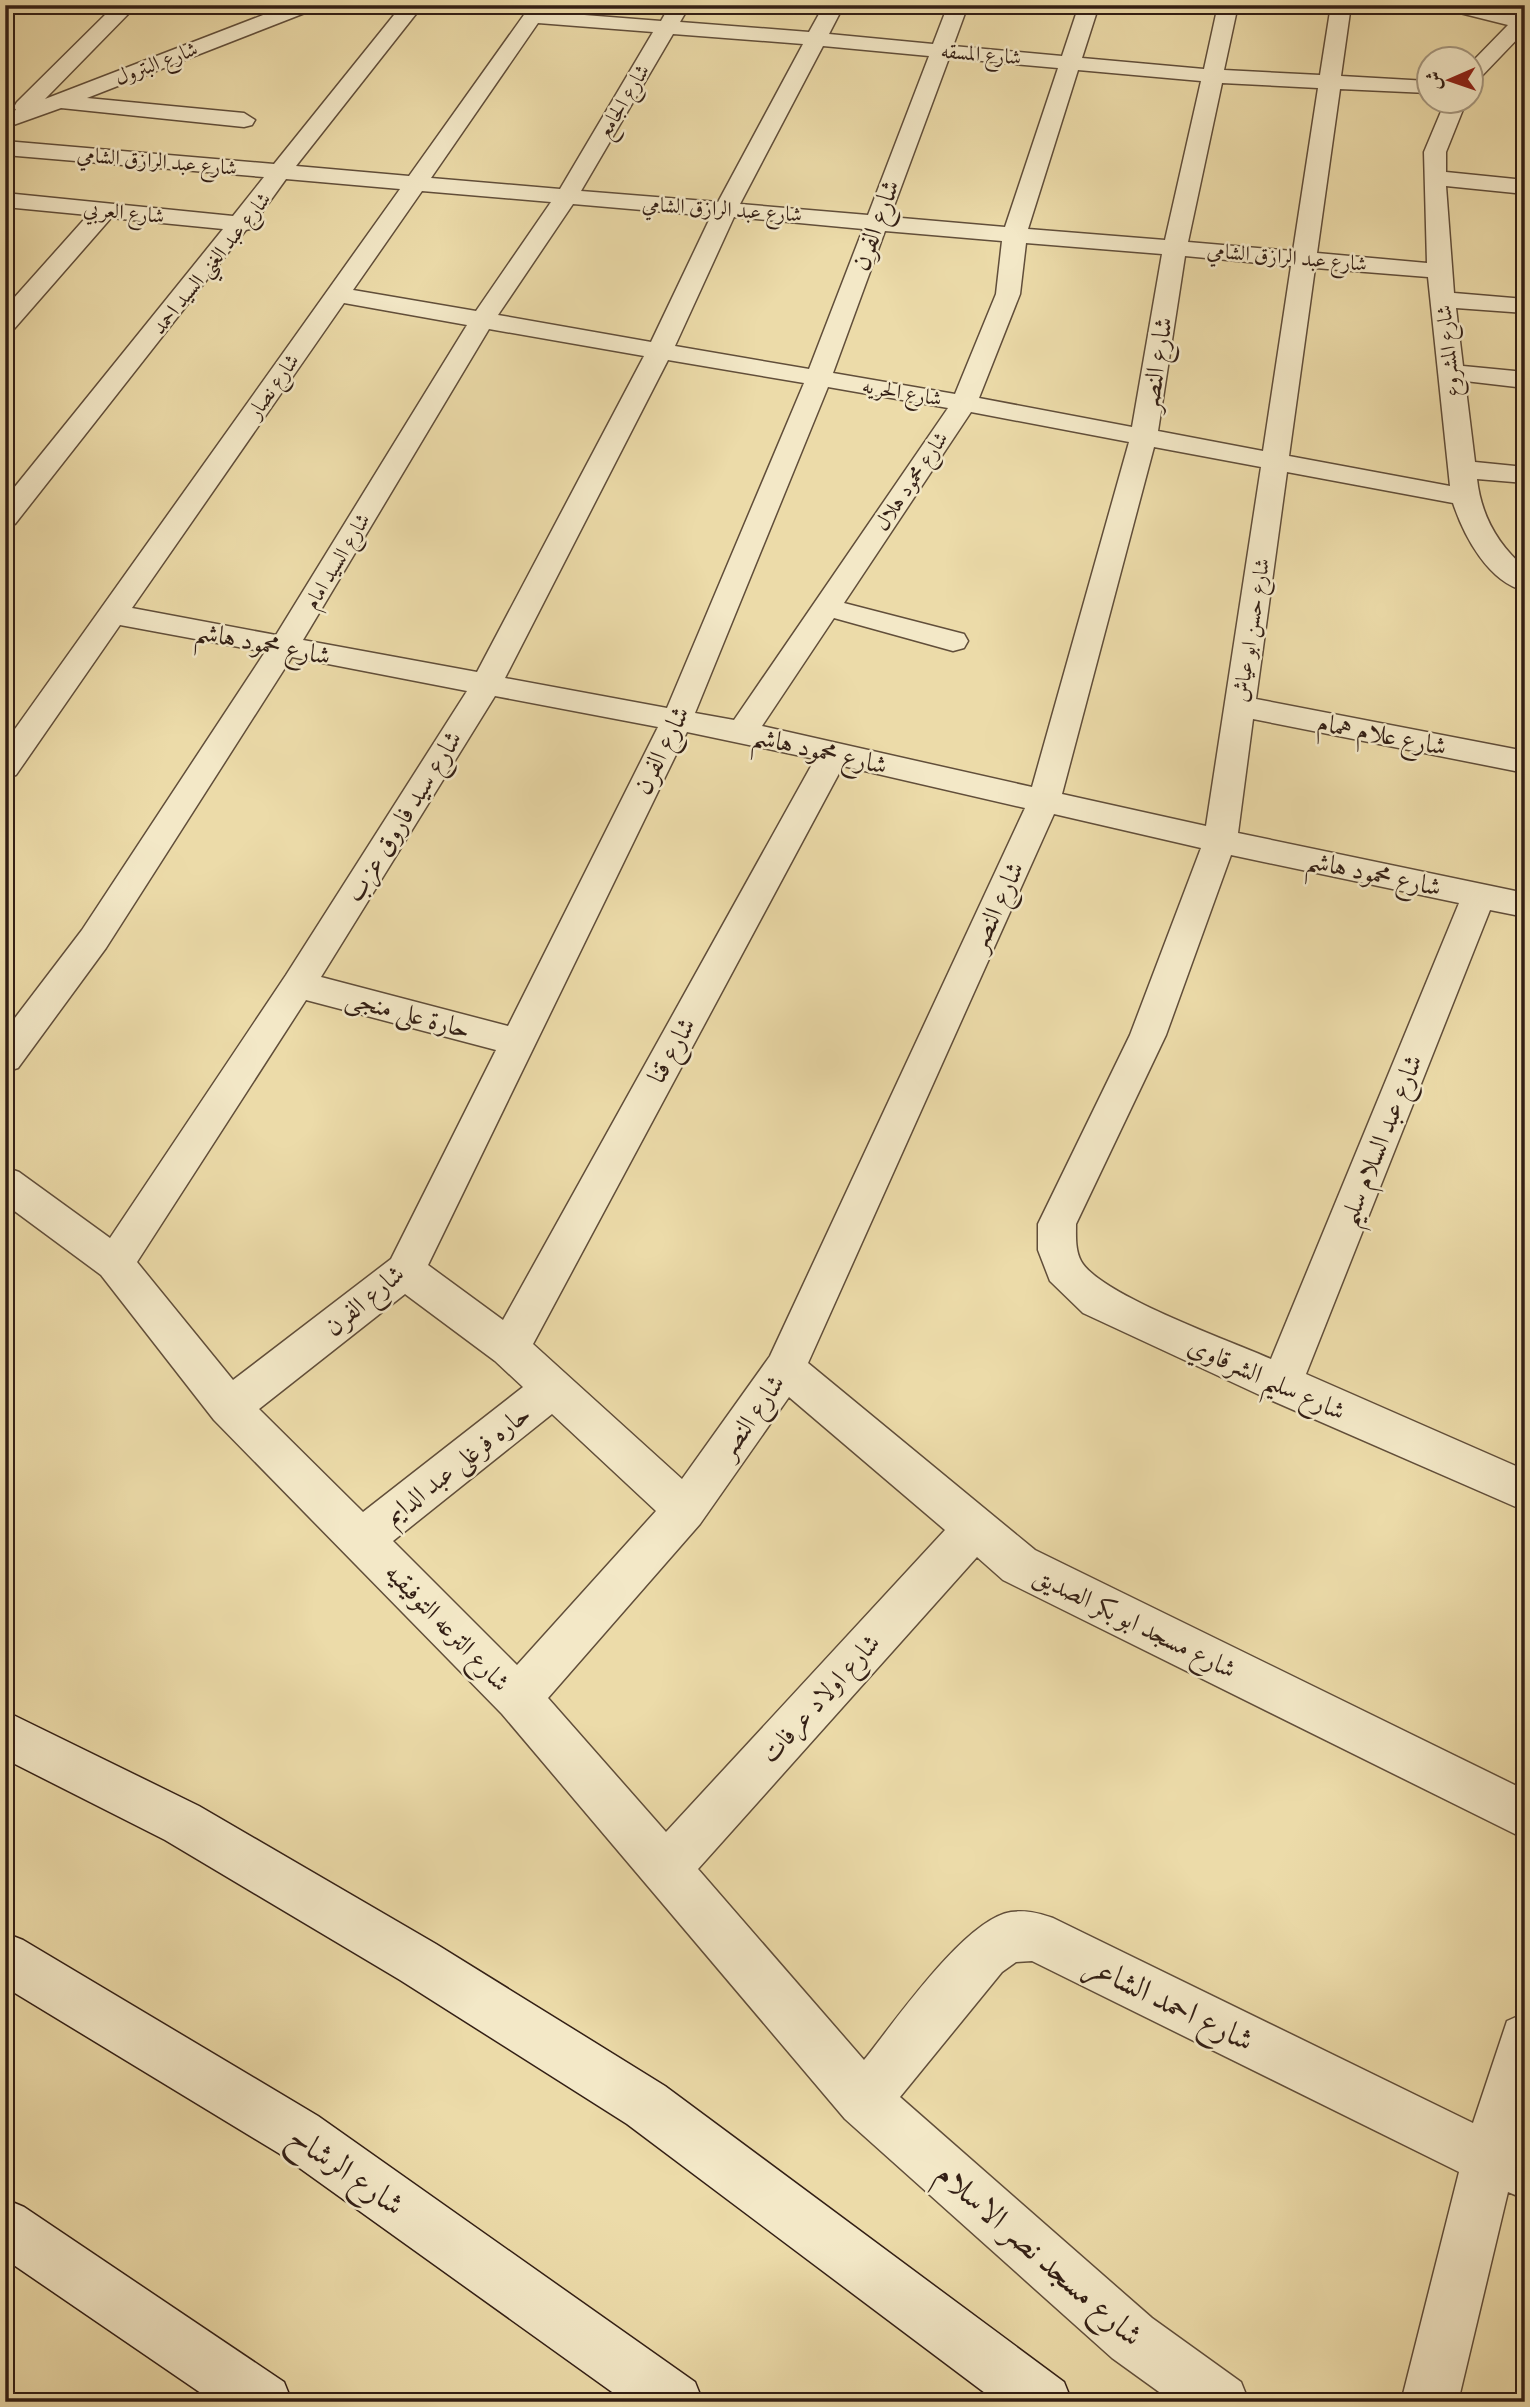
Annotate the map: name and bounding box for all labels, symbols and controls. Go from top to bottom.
street label: شارع البترول [111,36,203,95]
street label: شارع المسقه [939,39,1022,75]
north arrow [1414,46,1484,116]
street label: شارع الجامع [592,60,660,146]
text: ش [1423,71,1445,90]
street label: شارع عبد الرازق الشامي [75,142,238,186]
street label: شارع الفرن [845,175,912,277]
street label: شارع عبد الغني السيد احمد [146,187,282,344]
street label: شارع عبد الرازق الشامي [641,191,803,233]
street label: شارع العربي [82,196,166,234]
street label: شارع عبد الرازق الشامي [1205,238,1368,282]
street label: شارع المشروع [1431,303,1471,398]
street label: شارع النصر [1133,315,1185,417]
street label: شارع نصار [241,349,309,428]
street label: شارع الحريه [859,373,944,417]
street label: شارع محمود هلال [869,427,958,538]
street label: شارع السيد امام [299,509,380,616]
street label: شارع حسن ابو عياش [1228,556,1280,704]
street label: شارع محمود هاشم [191,615,333,682]
street label: شارع الفرن [627,701,701,802]
street label: شارع علام همام [1313,707,1449,769]
street label: شارع محمود هاشم [747,720,890,791]
street label: شارع سيد فاروق عزب [338,725,474,911]
street label: شارع محمود هاشم [1301,844,1444,913]
street label: شارع النصر [961,857,1036,961]
street label: حارة على منجى [341,982,474,1048]
street label: شارع قنا [641,1012,707,1092]
street label: شارع عبد السلام سليم [1332,1050,1438,1234]
street label: شارع الفرن [318,1258,414,1347]
street label: شارع سليم الشرقاوي [1179,1330,1350,1436]
street label: شارع النصر [710,1369,796,1470]
street label: حاره فرغلى عبد الدايم [378,1398,541,1536]
street label: شارع الترعه التوفيقيه [374,1557,517,1702]
street label: شارع مسجد ابو بكر الصديق [1026,1560,1241,1690]
street label: شارع اولاد عرفات [754,1627,891,1773]
street label: شارع احمد الشاعر [1076,1946,1260,2066]
street label: شارع الرشاح [277,2117,412,2231]
street label: شارع مسجد نصر الاسلام [923,2155,1150,2361]

